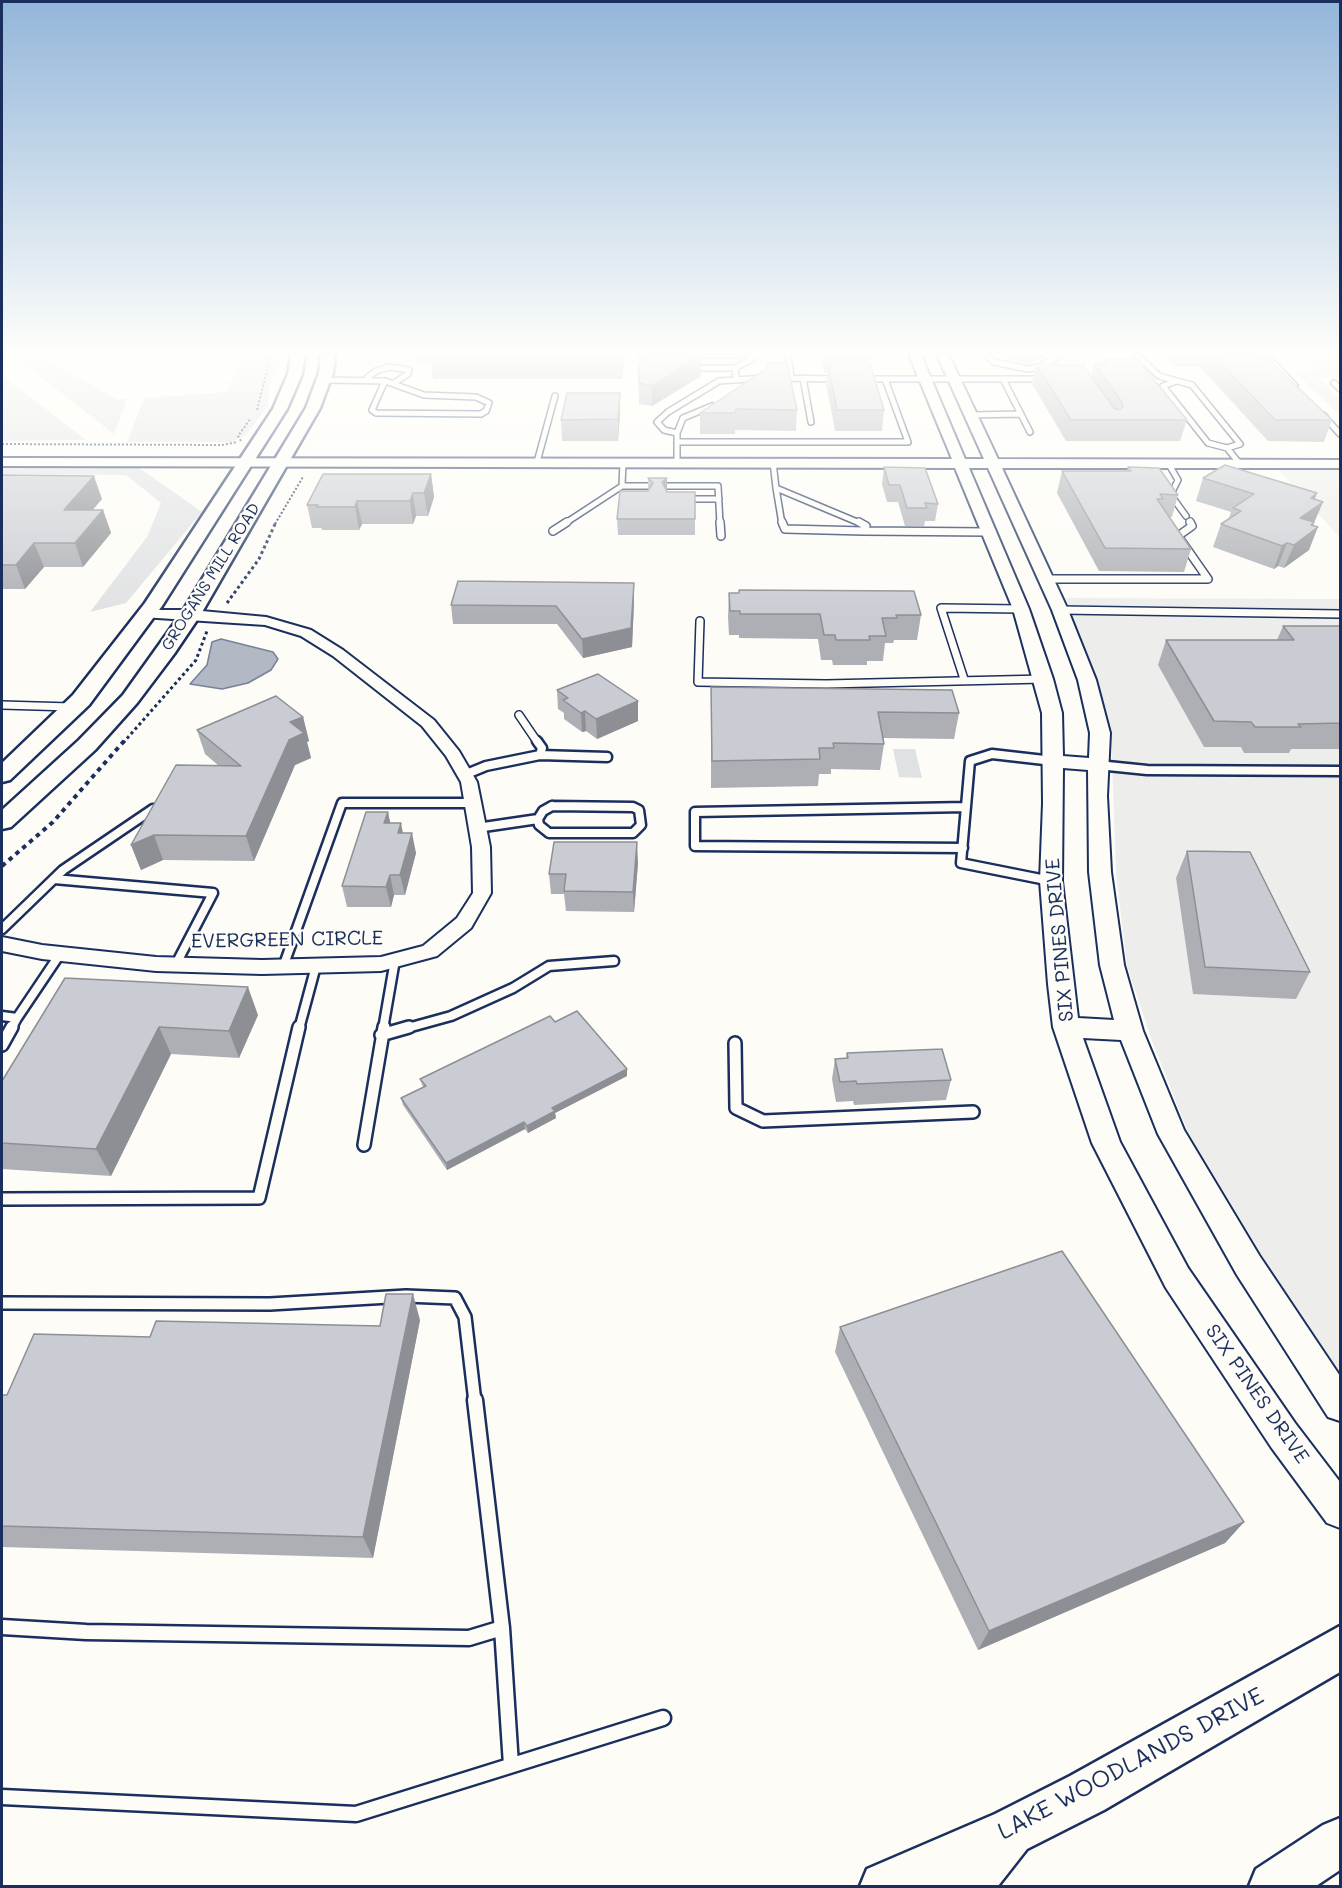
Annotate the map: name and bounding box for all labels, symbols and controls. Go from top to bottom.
street label: GROGANS MILL ROAD [158,500,264,654]
street label: SIX PINES DRIVE [1041,857,1079,1023]
street label: EVERGREEN CIRCLE [191,926,383,954]
street label: SIX PINES DRIVE [1200,1320,1314,1468]
street label: LAKE WOODLANDS DRIVE [993,1682,1269,1846]

